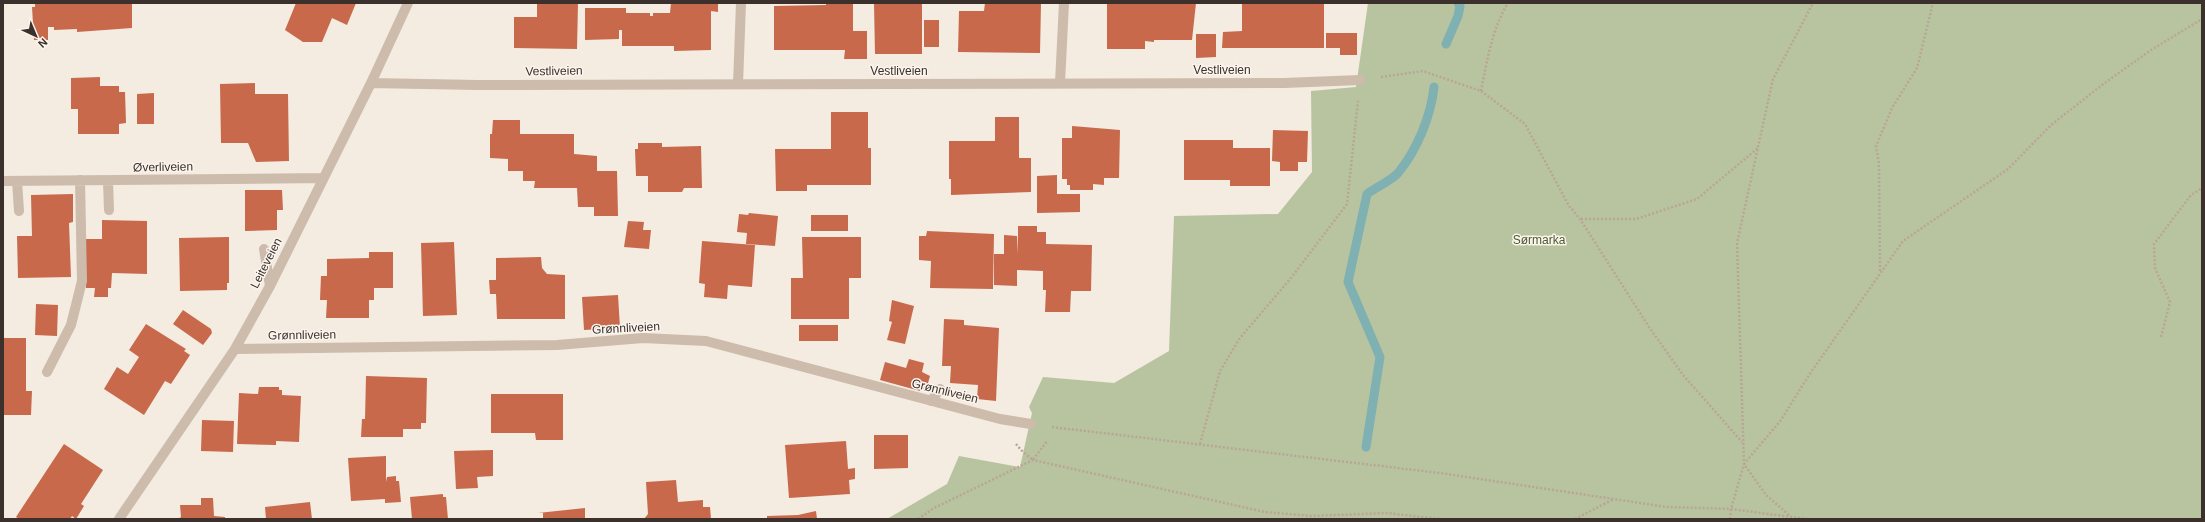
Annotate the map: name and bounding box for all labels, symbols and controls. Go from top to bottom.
north arrow [16,16,56,56]
text: N [36,36,50,50]
street label: Vestliveien [1193,63,1251,77]
street label: Vestliveien [525,64,583,78]
street label: Vestliveien [870,64,928,78]
street label: Øverliveien [133,159,193,175]
park label: Sørmarka [1513,233,1566,247]
street label: Leiteveien [247,235,285,291]
street label: Grønnliveien [592,319,660,337]
street label: Grønnliveien [268,327,336,343]
street label: Grønnliveien [910,376,980,406]

